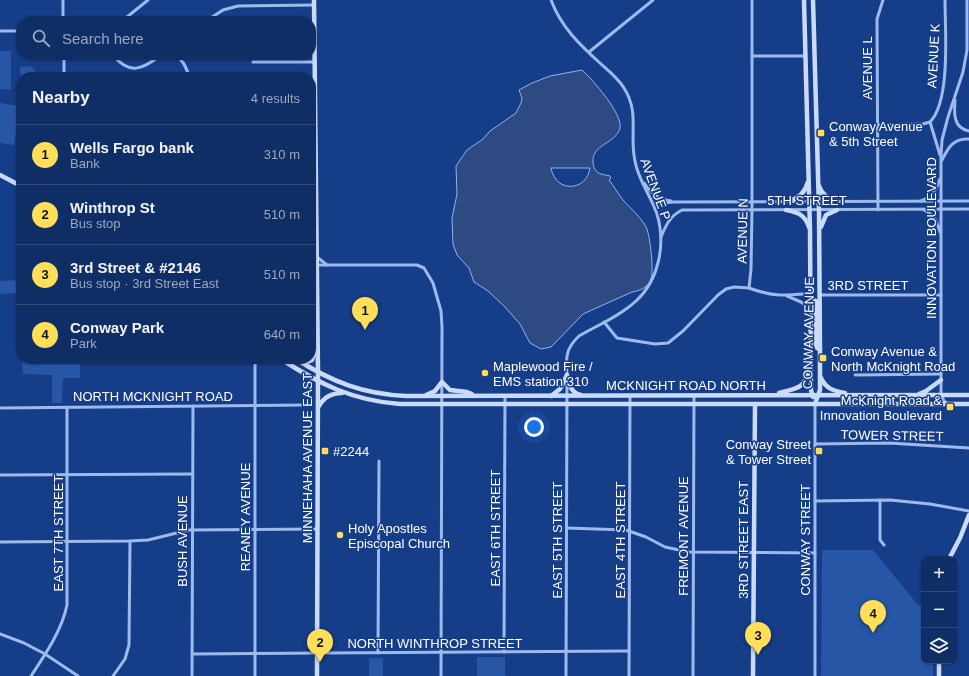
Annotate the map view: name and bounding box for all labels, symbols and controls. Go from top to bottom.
search box [16,16,316,60]
street label: AVENUE K [924,23,943,89]
icon: search [30,27,52,49]
text: Search here [62,30,144,47]
street label: AVENUE L [860,36,875,100]
text: Nearby [32,88,90,107]
text: 4 results [251,91,300,106]
place label: Conway Avenue & 5th Street [829,119,923,149]
marker: Conway Avenue & 5th Street [816,128,826,138]
text: Wells Fargo bank [70,139,194,156]
text: 1 [41,147,49,162]
text: 310 m [264,147,300,162]
text: Bank [70,156,100,171]
street label: AVENUE P [637,156,674,222]
street label: INNOVATION BOULEVARD [924,157,939,319]
street label: 5TH STREET [767,193,847,208]
street label: AVENUE N [734,198,751,264]
text: Winthrop St [70,199,155,216]
text: 2 [41,207,49,222]
text: 510 m [264,207,300,222]
text: Bus stop [70,216,121,231]
text: 3rd Street & #2146 [70,259,201,276]
text: 3 [41,267,49,282]
text: 510 m [264,267,300,282]
text: Bus stop · 3rd Street East [70,276,219,291]
street label: CONWAY AVENUE [800,276,817,389]
street label: 3RD STREET [828,278,909,293]
pin: 1 [352,297,378,330]
text: Conway Park [70,319,164,336]
text: 4 [41,327,49,342]
text: 640 m [264,327,300,342]
text: Park [70,336,97,351]
place label: Conway Avenue & North McKnight Road [831,344,955,374]
marker: Conway Avenue & North McKnight Road [818,353,828,363]
place label: Maplewood Fire / EMS station 310 [493,359,593,389]
marker: Maplewood Fire / EMS station 310 [480,368,490,378]
street label: MINNEHAHA AVENUE EAST [300,373,315,543]
street label: MCKNIGHT ROAD NORTH [606,378,766,393]
street label: NORTH MCKNIGHT ROAD [73,389,233,404]
place label: McKnight Road & Innovation Boulevard [820,393,942,423]
marker: McKnight Road & Innovation Boulevard [945,402,955,412]
your location [524,417,544,437]
street label: TOWER STREET [840,427,944,444]
place label: Conway Street & Tower Street [726,437,811,467]
place label: #2244 [333,444,369,459]
marker: #2244 [320,446,330,456]
marker: Conway Street & Tower Street [814,446,824,456]
street label: REANEY AVENUE [238,462,253,571]
street label: EAST 6TH STREET [488,470,503,586]
street label: EAST 7TH STREET [51,475,66,591]
street label: FREMONT AVENUE [676,476,691,596]
street label: 3RD STREET EAST [736,481,751,599]
street label: EAST 5TH STREET [550,482,565,598]
street label: EAST 4TH STREET [613,482,628,598]
street label: CONWAY STREET [798,484,813,596]
street label: BUSH AVENUE [175,495,190,587]
place label: Holy Apostles Episcopal Church [348,521,450,551]
marker: Holy Apostles Episcopal Church [335,530,345,540]
map controls [921,556,957,664]
button: + [921,556,957,592]
button: − [921,592,957,628]
pin: 4 [860,600,886,633]
pin: 3 [745,622,771,655]
button: layers [921,628,957,664]
pin: 2 [307,629,333,662]
street label: NORTH WINTHROP STREET [347,636,523,651]

